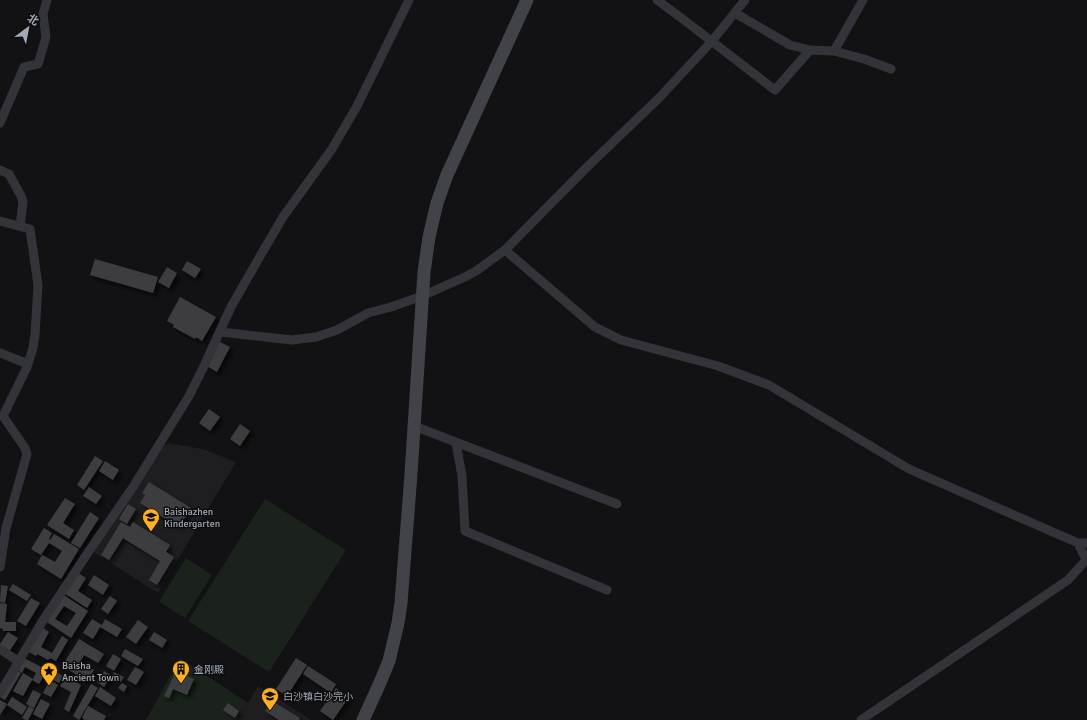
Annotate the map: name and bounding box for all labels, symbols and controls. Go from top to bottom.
north arrow [8,8,48,48]
text: 北 [25,12,41,28]
place label: Baishazhen Kindergarten [164,506,220,530]
school or university icon: Baishazhen Kindergarten [141,507,161,532]
building icon: 金刚殿 [171,659,191,684]
place label: Baisha Ancient Town [62,660,119,684]
place icon: Baisha Ancient Town [39,661,59,686]
place label: 金刚殿 [194,664,224,676]
school or university icon: 白沙镇白沙完小 [260,686,280,711]
place label: 白沙镇白沙完小 [283,691,353,703]

